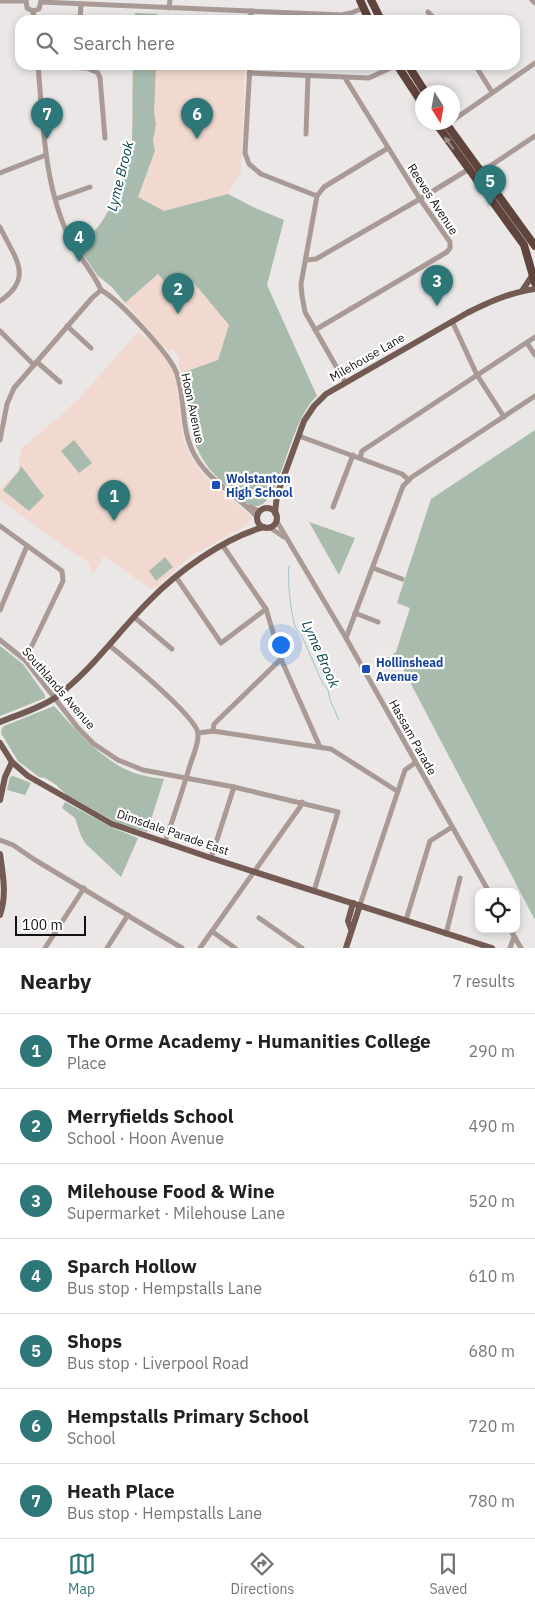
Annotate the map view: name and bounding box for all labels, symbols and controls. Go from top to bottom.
search box [15,15,520,70]
icon: search [33,29,61,57]
text: Search here [73,31,175,55]
north arrow [415,85,460,130]
pin: 7 [31,98,63,139]
pin: 6 [181,98,213,139]
one-way arrow [444,136,454,150]
water label: Lyme Brook [103,138,138,213]
street label: Reeves Avenue [404,161,462,238]
pin: 5 [474,165,506,206]
pin: 4 [63,221,95,262]
pin: 3 [421,265,453,306]
pin: 2 [162,273,194,314]
street label: Milehouse Lane [327,329,407,385]
street label: Hoon Avenue [178,371,208,445]
place label: Wolstanton High School [226,471,293,500]
marker: Wolstanton High School [210,479,222,491]
pin: 1 [98,480,130,521]
water label: Lyme Brook [298,618,344,691]
your location [268,632,294,658]
street label: Southlands Avenue [19,644,99,732]
place label: Hollinshead Avenue [376,655,443,684]
marker: Hollinshead Avenue [360,663,372,675]
street label: Hassam Parade [386,697,440,778]
street label: Dimsdale Parade East [115,806,231,858]
map controls [475,888,520,933]
button: locate [475,888,520,933]
scale bar [15,913,86,936]
text: 100 m [22,916,63,934]
text: Nearby [20,967,91,995]
text: 7 results [452,971,515,991]
text: The Orme Academy - Humanities College [67,1029,431,1053]
text: 1 [31,1041,41,1061]
text: 290 m [468,1041,515,1061]
text: Place [67,1053,106,1073]
text: Merryfields School [67,1104,234,1128]
text: 2 [31,1116,41,1136]
text: 490 m [468,1116,515,1136]
text: School · Hoon Avenue [67,1128,224,1148]
text: Milehouse Food & Wine [67,1179,275,1203]
text: 3 [31,1191,41,1211]
text: 520 m [468,1191,515,1211]
text: Supermarket · Milehouse Lane [67,1203,285,1223]
text: Sparch Hollow [67,1254,197,1278]
text: 4 [31,1266,41,1286]
text: 610 m [468,1266,515,1286]
text: Bus stop · Hempstalls Lane [67,1278,262,1298]
text: Shops [67,1329,122,1353]
text: 5 [31,1341,41,1361]
text: 680 m [468,1341,515,1361]
text: Bus stop · Liverpool Road [67,1353,249,1373]
text: Hempstalls Primary School [67,1404,309,1428]
text: 6 [31,1416,41,1436]
text: 720 m [468,1416,515,1436]
text: School [67,1428,116,1448]
text: Heath Place [67,1479,175,1503]
text: 7 [31,1491,41,1511]
text: 780 m [468,1491,515,1511]
text: Bus stop · Hempstalls Lane [67,1503,262,1523]
tab: Map [68,1550,96,1598]
tab: Directions [231,1550,294,1598]
tab: Saved [429,1550,467,1598]

